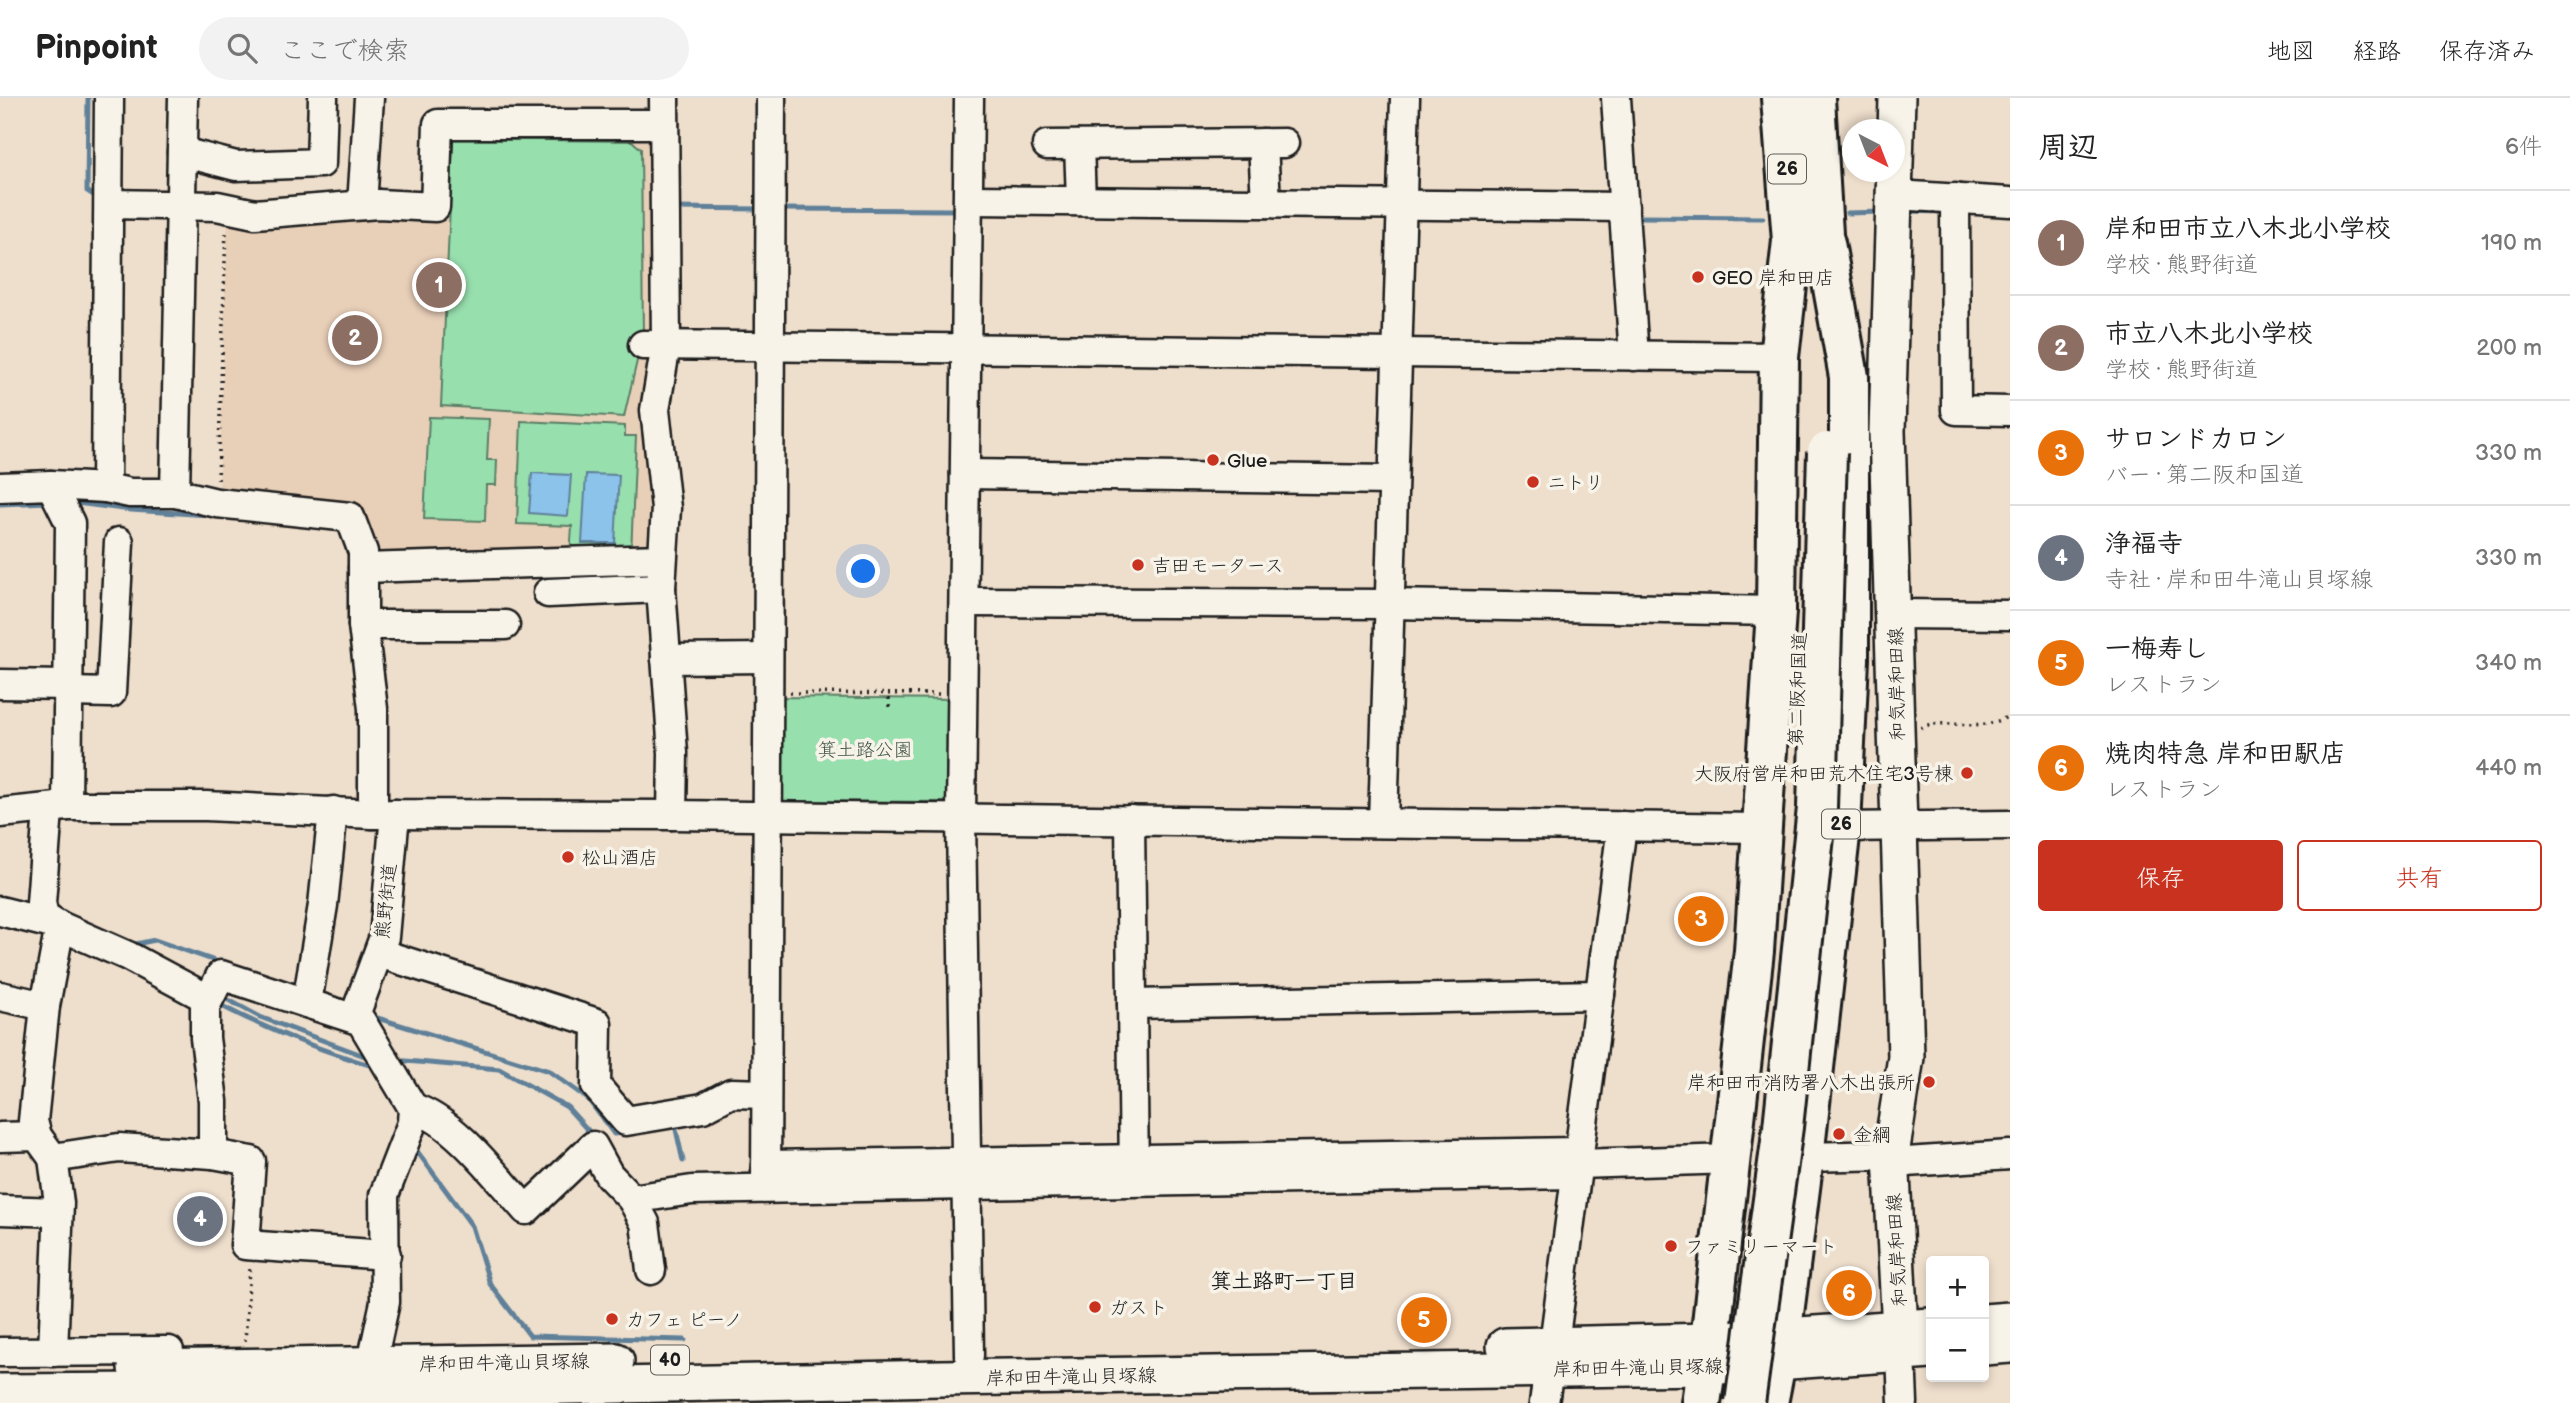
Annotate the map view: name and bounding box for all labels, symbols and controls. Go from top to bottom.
search box [199,17,689,80]
text: Pinpoint [35,28,157,68]
icon: search [223,29,261,67]
text: ここで検索 [279,36,409,67]
text: 地図 [2267,37,2315,66]
text: 経路 [2353,37,2401,66]
text: 保存済み [2439,37,2535,66]
north arrow [1842,119,1905,182]
text: 周辺 [2038,130,2098,166]
text: 6件 [2505,133,2542,161]
road number: 26 [1768,154,1806,184]
text: 岸和田市立八木北小学校 [2105,214,2391,245]
text: 1 [2056,229,2066,257]
text: 190 m [2481,229,2542,257]
text: 学校 · 熊野街道 [2105,251,2258,279]
pin: 1 [416,259,462,311]
place label: GEO 岸和田店 [1712,267,1834,290]
marker: GEO 岸和田店 [1690,269,1706,285]
pin: 2 [332,312,378,364]
text: 市立八木北小学校 [2105,319,2313,350]
text: 2 [2054,334,2068,362]
text: 200 m [2476,334,2542,362]
text: 学校 · 熊野街道 [2105,356,2258,384]
text: サロンドカロン [2105,424,2287,455]
text: 3 [2054,439,2068,467]
text: 330 m [2475,439,2542,467]
place label: Glue [1227,450,1267,473]
marker: Glue [1205,452,1221,468]
text: バー · 第二阪和国道 [2105,461,2304,489]
place label: ニトリ [1547,472,1604,495]
marker: ニトリ [1525,474,1541,490]
text: 浄福寺 [2105,529,2183,560]
text: 4 [2054,544,2068,572]
text: 330 m [2475,544,2542,572]
your location [846,554,880,588]
place label: 吉田モータース [1152,555,1283,578]
marker: 吉田モータース [1130,557,1146,573]
text: 寺社 · 岸和田牛滝山貝塚線 [2105,566,2373,594]
street label: 和気岸和田線 [1885,627,1910,741]
street label: 第二阪和国道 [1785,632,1812,746]
text: 一梅寿し [2105,634,2209,665]
text: 5 [2054,649,2068,677]
text: 340 m [2475,649,2542,677]
text: レストラン [2105,671,2222,699]
park label: 箕土路公園 [817,739,913,762]
text: 焼肉特急 岸和田駅店 [2105,739,2346,770]
text: 6 [2054,754,2068,782]
text: 440 m [2475,754,2542,782]
place label: 大阪府営岸和田荒木住宅3号棟 [1694,763,1953,786]
marker: 大阪府営岸和田荒木住宅3号棟 [1959,765,1975,781]
text: レストラン [2105,776,2222,804]
road number: 26 [1822,810,1860,838]
button: 保存 [2038,840,2283,911]
button: 共有 [2297,840,2542,911]
place label: 松山酒店 [582,847,658,870]
marker: 松山酒店 [560,849,576,865]
street label: 熊野街道 [371,862,402,940]
pin: 3 [1678,893,1724,945]
place label: 岸和田市消防署八木出張所 [1687,1072,1915,1095]
marker: 岸和田市消防署八木出張所 [1921,1074,1937,1090]
place label: 金綱 [1853,1124,1891,1147]
marker: 金綱 [1831,1126,1847,1142]
street label: 和気岸和田線 [1883,1192,1912,1307]
pin: 4 [177,1193,223,1245]
place label: ファミリーマート [1685,1236,1837,1259]
marker: ファミリーマート [1663,1238,1679,1254]
map controls [1926,1256,1989,1382]
button: + [1926,1256,1989,1319]
pin: 6 [1826,1267,1872,1319]
district label: 箕土路町一丁目 [1211,1269,1358,1294]
pin: 5 [1401,1294,1447,1346]
place label: ガスト [1109,1297,1168,1320]
marker: ガスト [1087,1299,1103,1315]
place label: カフェ ピーノ [626,1309,743,1332]
marker: カフェ ピーノ [604,1311,620,1327]
button: − [1926,1319,1989,1382]
road number: 40 [651,1345,689,1374]
street label: 岸和田牛滝山貝塚線 [418,1351,590,1376]
street label: 岸和田牛滝山貝塚線 [1552,1356,1724,1381]
street label: 岸和田牛滝山貝塚線 [985,1365,1157,1390]

